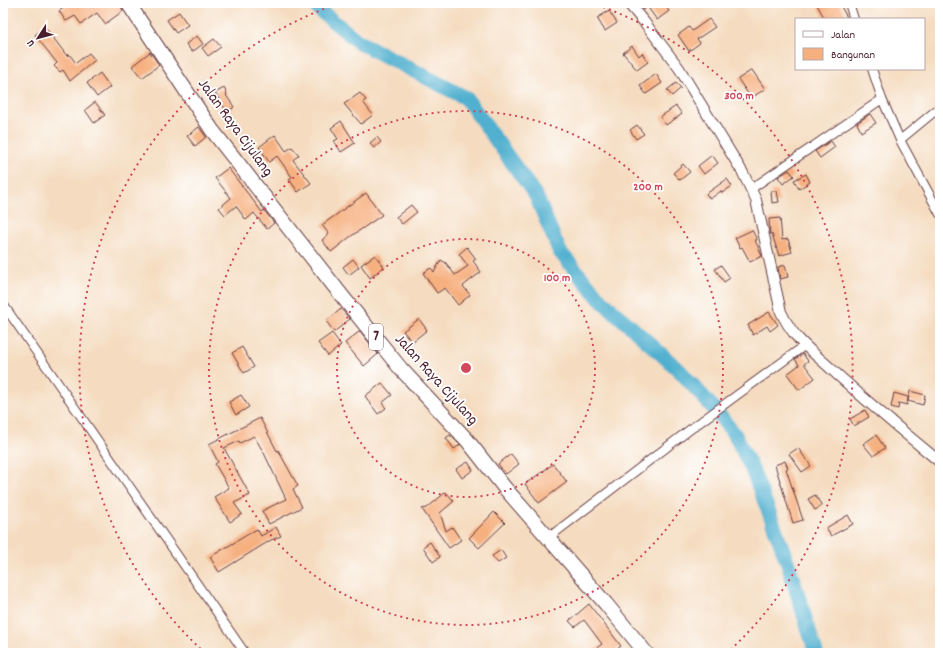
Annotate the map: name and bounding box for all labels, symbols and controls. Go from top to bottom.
north arrow [18,18,58,58]
legend [795,18,925,70]
text: Jalan [831,27,855,44]
text: U [23,36,40,50]
text: Bangunan [831,47,875,64]
street label: Jalan Raya Cijulang [192,74,278,182]
text: 300 m [724,88,754,105]
text: 200 m [633,179,663,196]
text: 100 m [544,270,570,287]
road number: 7 [369,324,383,350]
street label: Jalan Raya Cijulang [389,329,483,431]
centre of rings [459,361,473,375]

